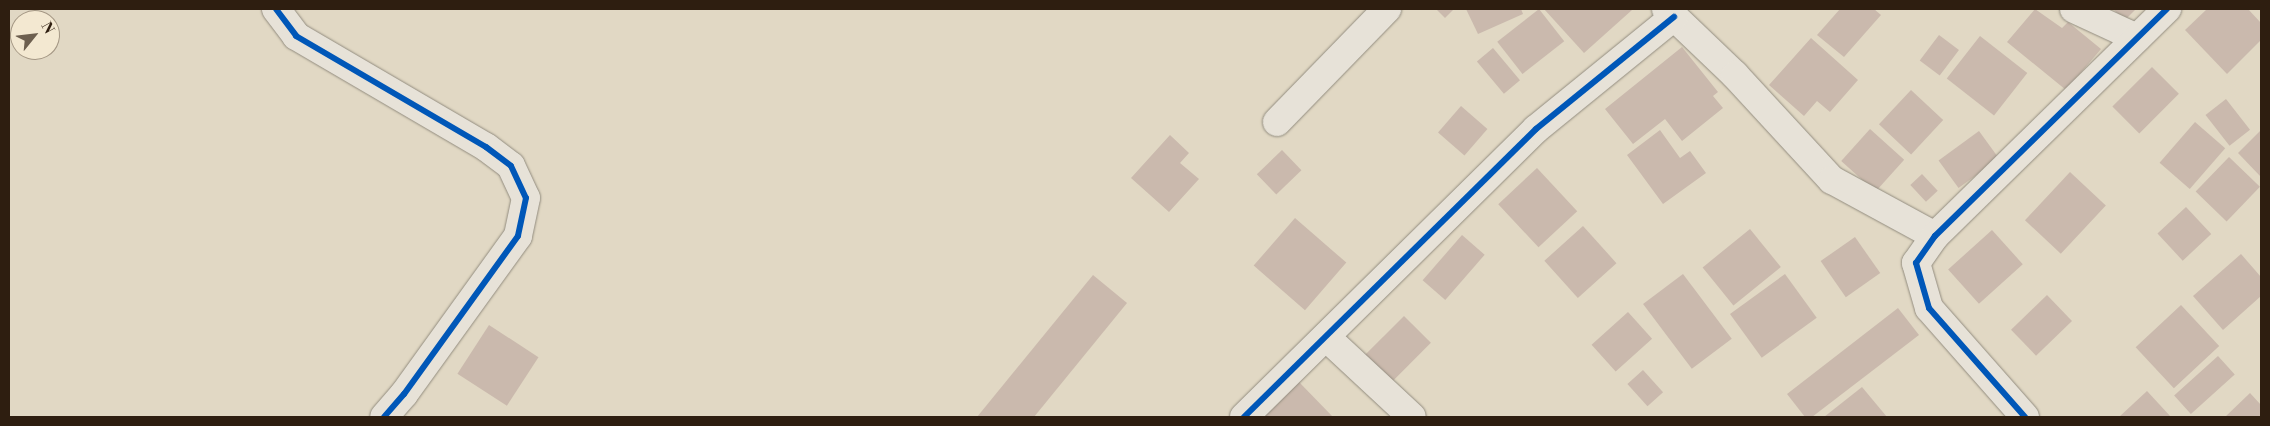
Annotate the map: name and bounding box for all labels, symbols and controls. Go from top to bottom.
north arrow [10,10,60,60]
text: N [37,19,58,37]

